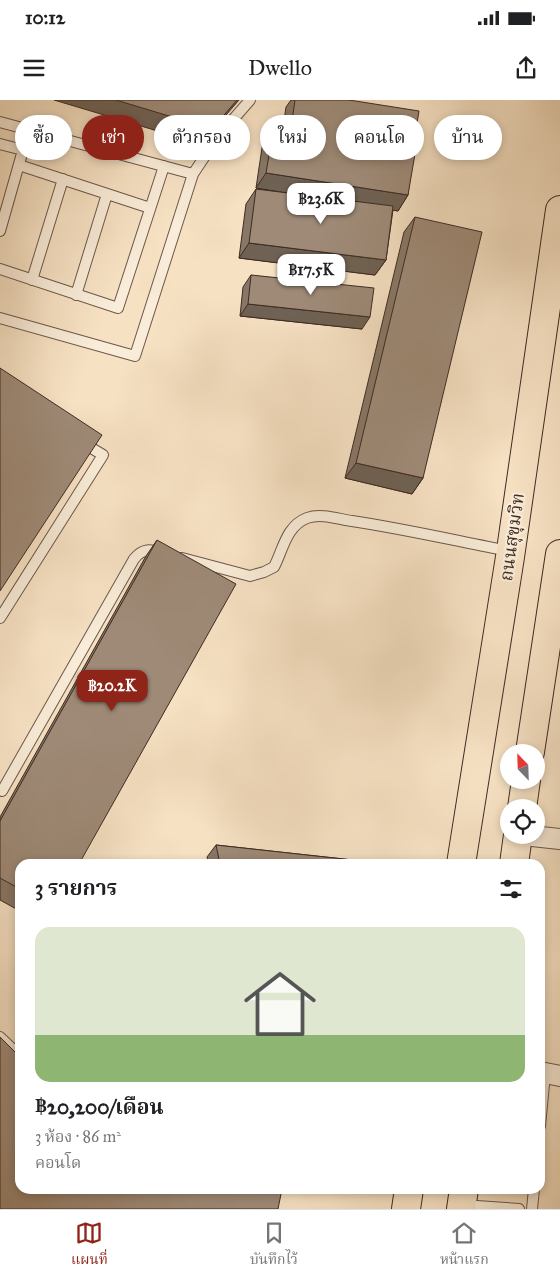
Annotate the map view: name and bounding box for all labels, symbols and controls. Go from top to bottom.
text: 10:12 [25,6,65,29]
icon: menu [20,54,48,82]
text: Dwello [248,54,312,81]
icon: share [512,54,540,82]
chip: ซื้อ [15,115,72,160]
chip: เช่า [82,115,144,160]
chip: ตัวกรอง [154,115,250,160]
chip: ใหม่ [260,115,326,160]
chip: คอนโด [336,115,424,160]
chip: บ้าน [434,115,502,160]
pin: ฿23.6K [280,182,362,225]
text: ฿23.6K [298,189,344,208]
pin: ฿17.5K [270,254,352,296]
text: ฿17.5K [288,260,334,279]
street label: ถนนสุขุมวิท [495,492,530,583]
pin: ฿20.2K [71,670,153,712]
text: ฿20.2K [88,676,136,695]
north arrow [500,744,545,789]
map controls [500,744,545,844]
button: locate [500,799,545,844]
text: 3 รายการ [35,875,117,901]
icon: filters [497,875,525,903]
icon: home [235,959,325,1049]
text: ฿20,200/เดือน [35,1094,164,1120]
text: 3 ห้อง · 86 m² [35,1127,121,1146]
text: คอนโด [35,1153,81,1172]
tab: แผนที่ [71,1219,108,1271]
tab: บันทึกไว้ [250,1219,298,1271]
tab: หน้าแรก [440,1219,489,1271]

